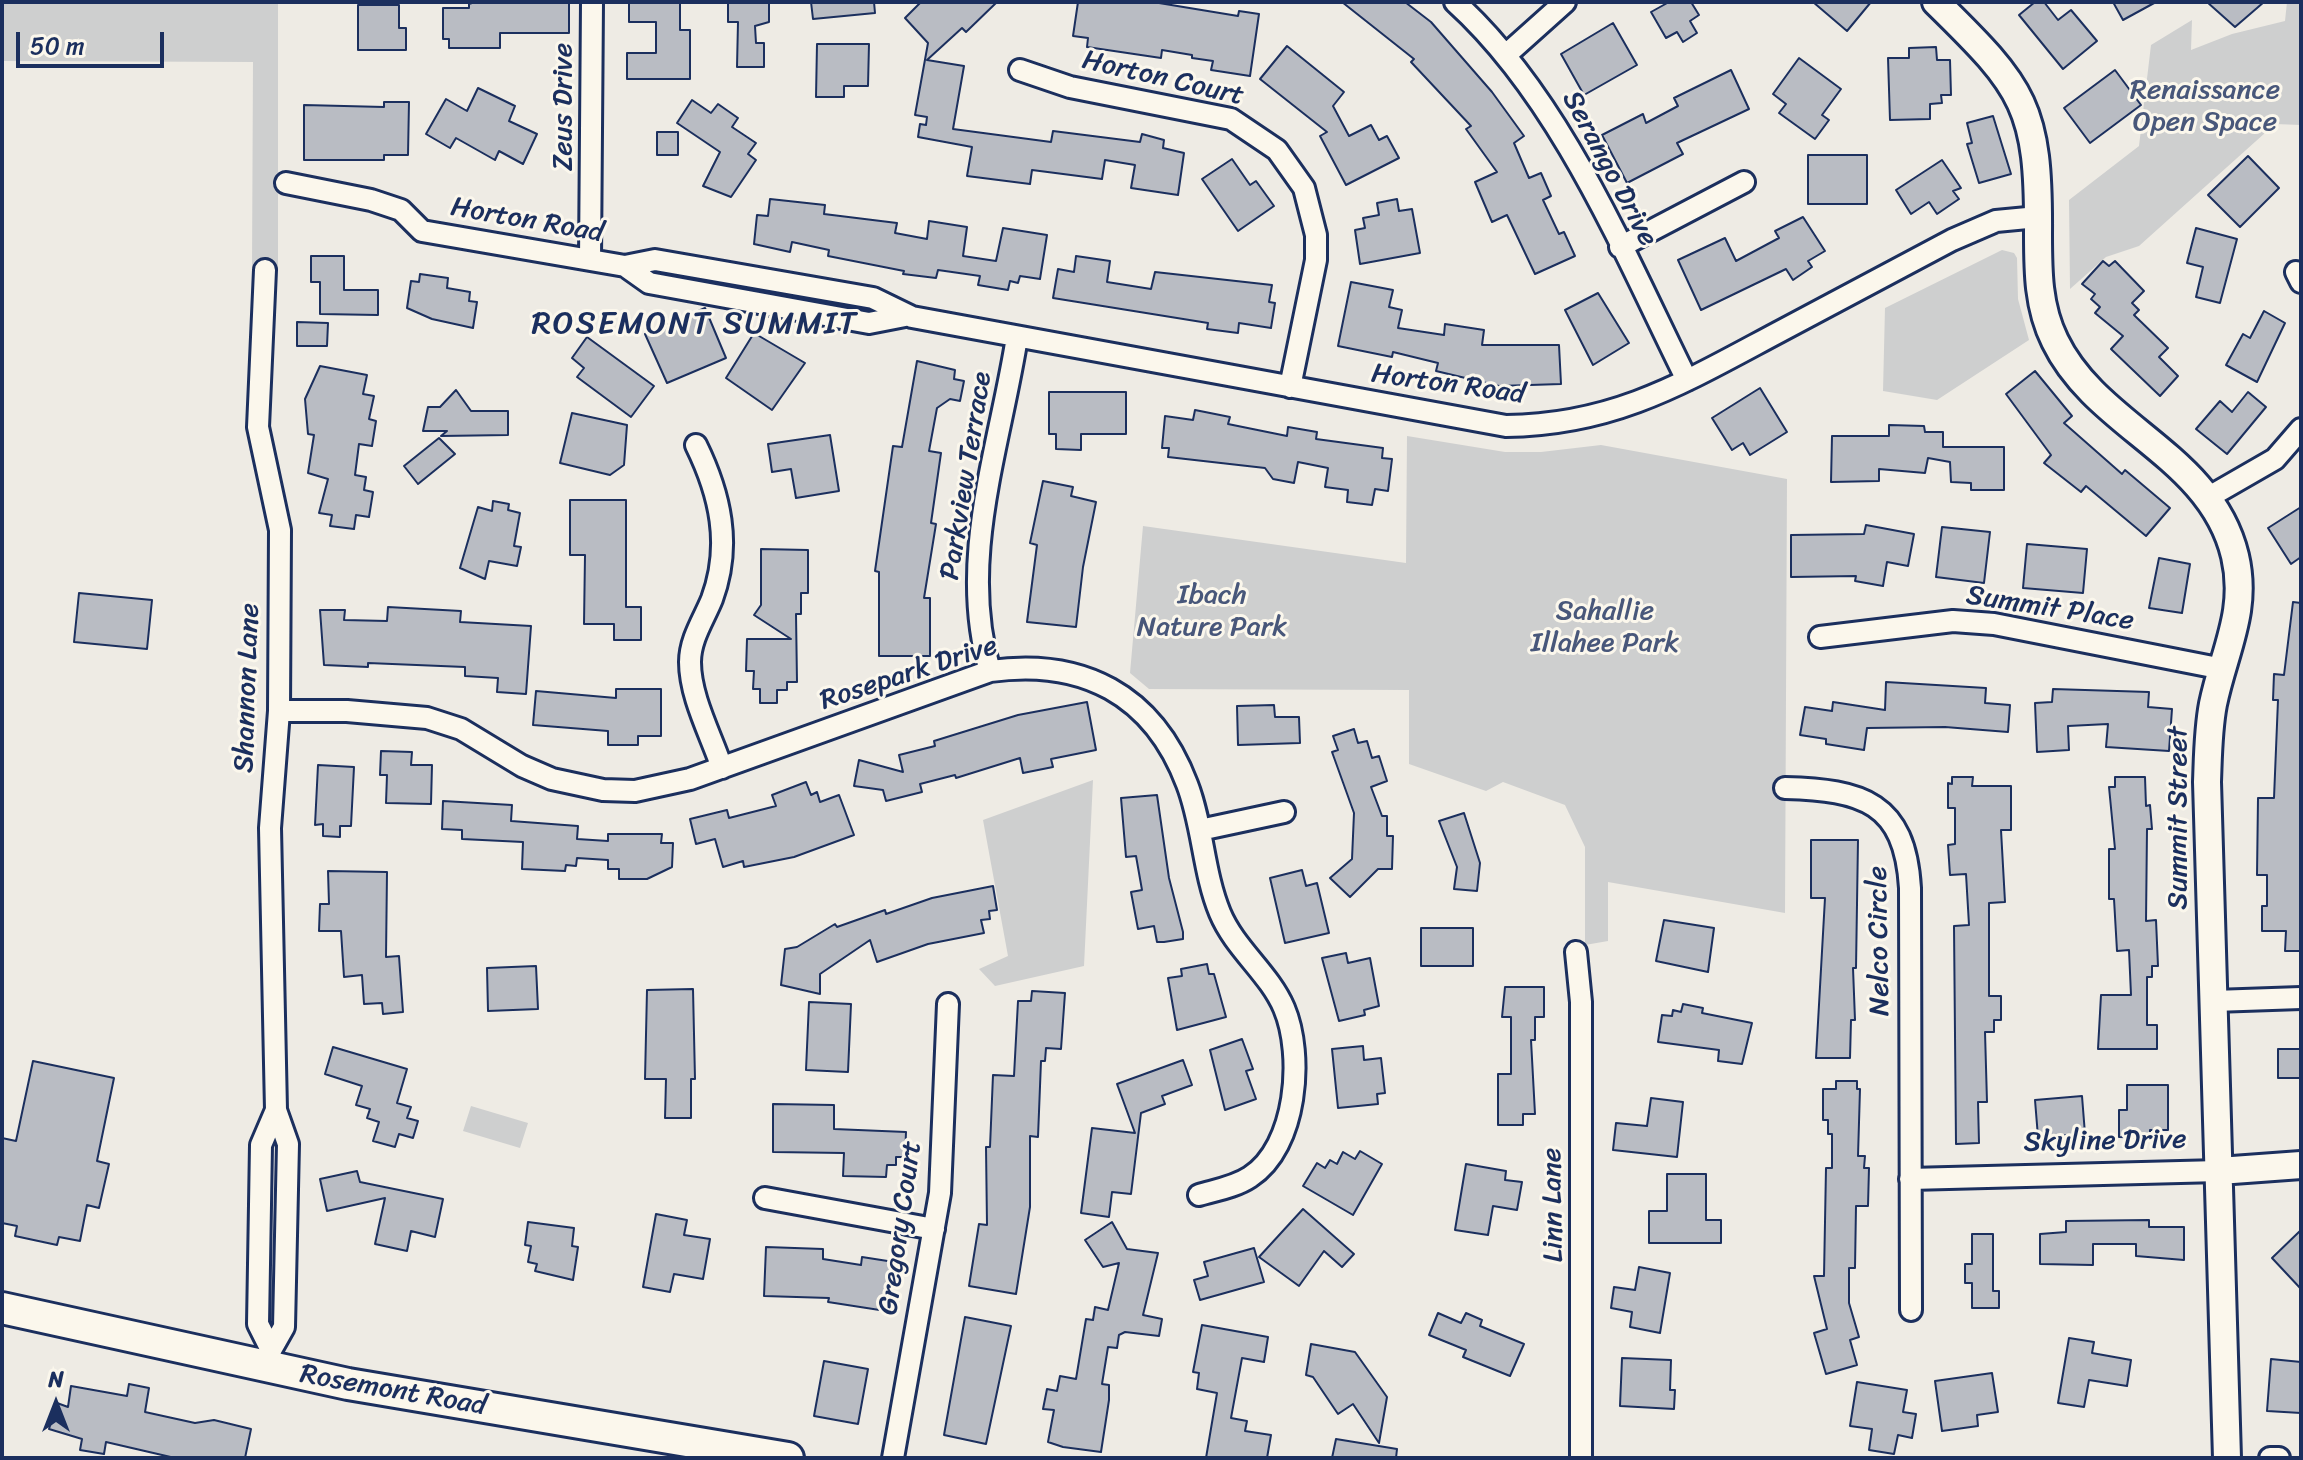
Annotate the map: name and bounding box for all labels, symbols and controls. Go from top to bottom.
scale bar [20,16,168,66]
text: 50 m [30,25,85,67]
street label: Zeus Drive [547,43,581,171]
street label: Horton Court [1079,44,1247,114]
park label: Renaissance Open Space [2130,74,2280,140]
street label: Serango Drive [1554,86,1664,252]
street label: Horton Road [448,191,606,251]
district label: ROSEMONT SUMMIT [533,306,857,344]
street label: Horton Road [1369,358,1527,412]
street label: Parkview Terrace [934,370,1000,582]
park label: Ibach Nature Park [1137,579,1287,645]
street label: Summit Place [1964,579,2136,639]
park label: Sahallie Illahee Park [1531,595,1679,661]
street label: Shannon Lane [228,603,268,773]
street label: Rosepark Drive [816,630,1002,718]
street label: Summit Street [2162,726,2196,910]
street label: Nelco Circle [1862,866,1898,1016]
street label: Skyline Drive [2023,1124,2187,1160]
street label: Gregory Court [872,1139,930,1317]
street label: Linn Lane [1536,1147,1572,1263]
street label: Rosemont Road [297,1358,489,1424]
text: N [48,1360,64,1399]
north arrow [16,1364,96,1444]

